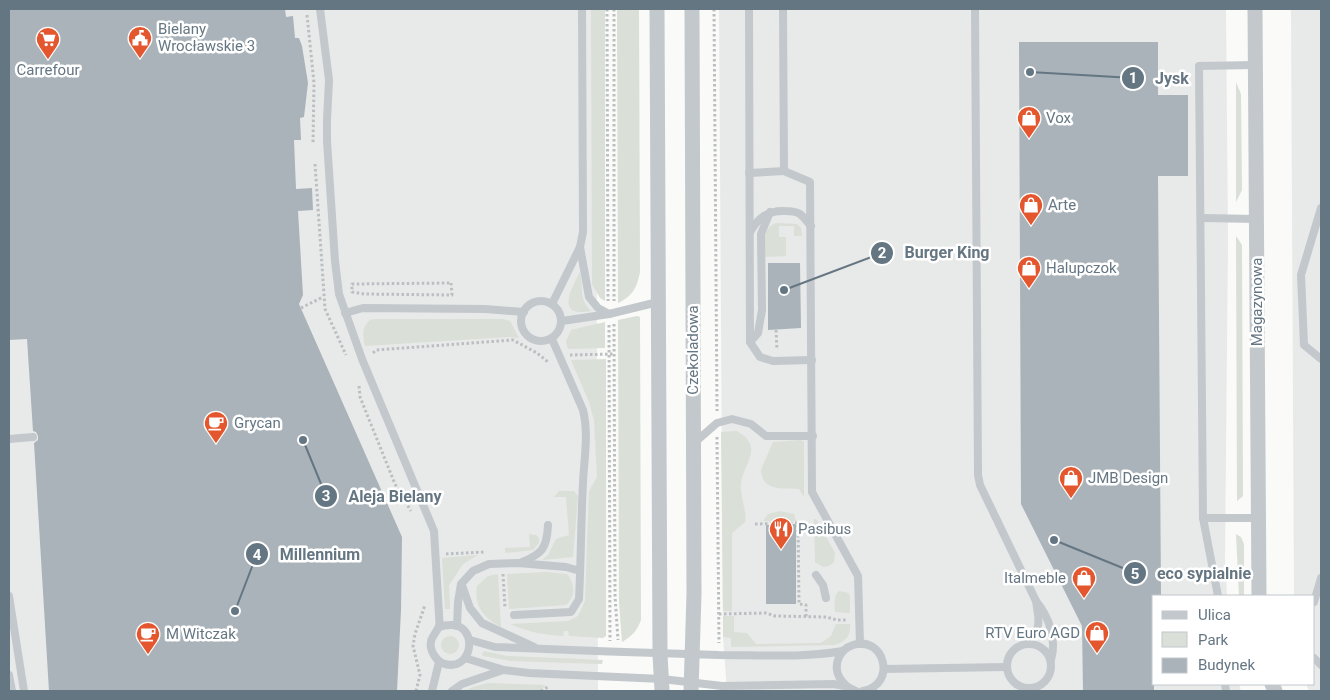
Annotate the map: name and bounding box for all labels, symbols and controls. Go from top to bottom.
place label: Bielany Wrocławskie 3 [158,20,255,55]
public building icon: Bielany Wrocławskie 3 [127,25,153,59]
supermarket icon: Carrefour [35,26,61,60]
place label: Carrefour [16,61,80,79]
callout: Jysk [1121,63,1199,94]
text: 1 [1129,69,1137,87]
text: Jysk [1155,69,1189,88]
shop icon: Vox [1016,105,1042,139]
place label: Vox [1046,109,1072,127]
shop icon: Arte [1018,192,1044,226]
place label: Arte [1048,196,1076,214]
callout: Burger King [870,237,1000,268]
text: Burger King [904,243,990,262]
text: 2 [878,244,887,262]
shop icon: Halupczok [1016,255,1042,289]
street label: Magazynowa [1248,258,1266,346]
place label: Halupczok [1046,259,1117,277]
street label: Czekoladowa [684,305,702,395]
cafe icon: Grycan [203,410,229,444]
place label: Grycan [234,414,281,432]
shop icon: JMB Design [1058,465,1084,499]
place label: JMB Design [1088,469,1168,487]
callout: Aleja Bielany [314,481,452,512]
text: 3 [322,487,330,505]
text: Aleja Bielany [348,487,443,506]
restaurant icon: Pasibus [768,516,794,550]
place label: Pasibus [798,520,851,538]
callout: Millennium [245,539,370,570]
text: Millennium [280,545,360,564]
text: 4 [253,546,262,564]
callout: eco sypialnie [1122,558,1262,589]
text: eco sypialnie [1157,564,1251,583]
shop icon: Italmeble [1071,565,1097,599]
text: 5 [1131,565,1139,583]
place label: Italmeble [1004,569,1066,587]
legend [1152,595,1315,685]
text: Ulica [1198,606,1231,624]
shop icon: RTV Euro AGD [1084,620,1110,654]
cafe icon: M Witczak [135,621,161,655]
place label: RTV Euro AGD [985,624,1080,642]
place label: M Witczak [166,625,236,643]
text: Park [1198,631,1229,649]
text: Budynek [1198,656,1255,674]

